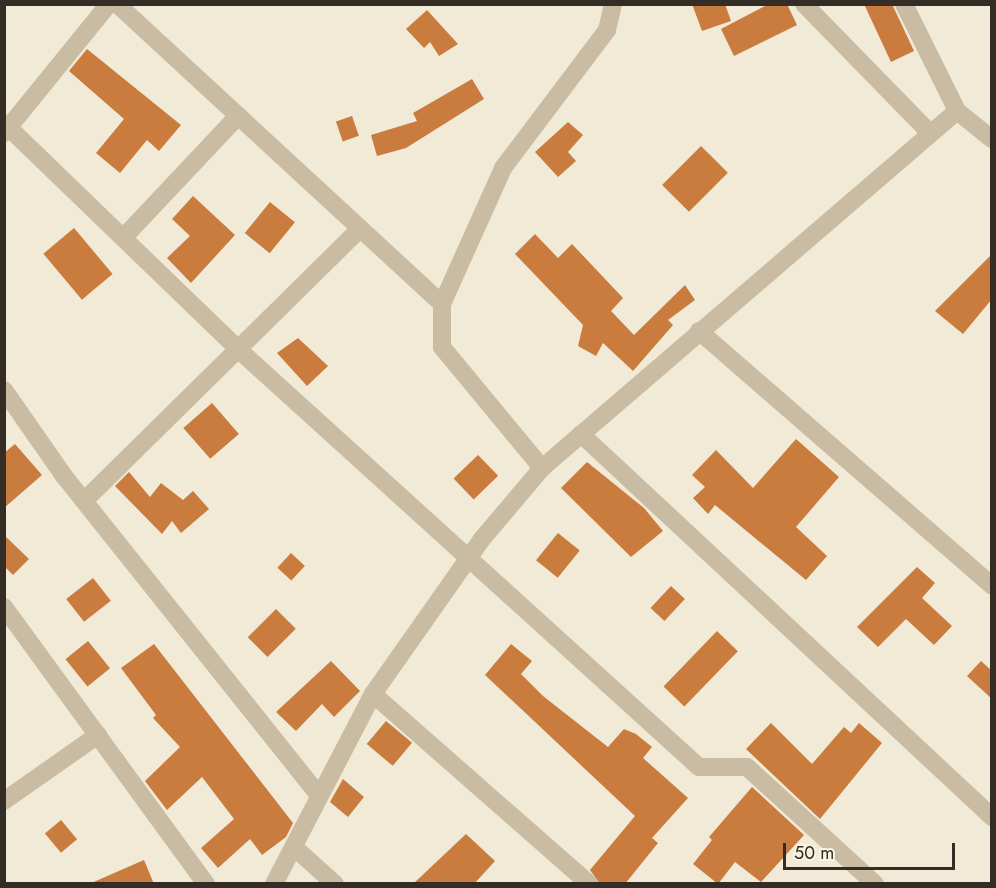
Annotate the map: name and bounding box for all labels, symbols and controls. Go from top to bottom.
scale bar [786,831,958,869]
text: 50 m [794,840,834,866]

